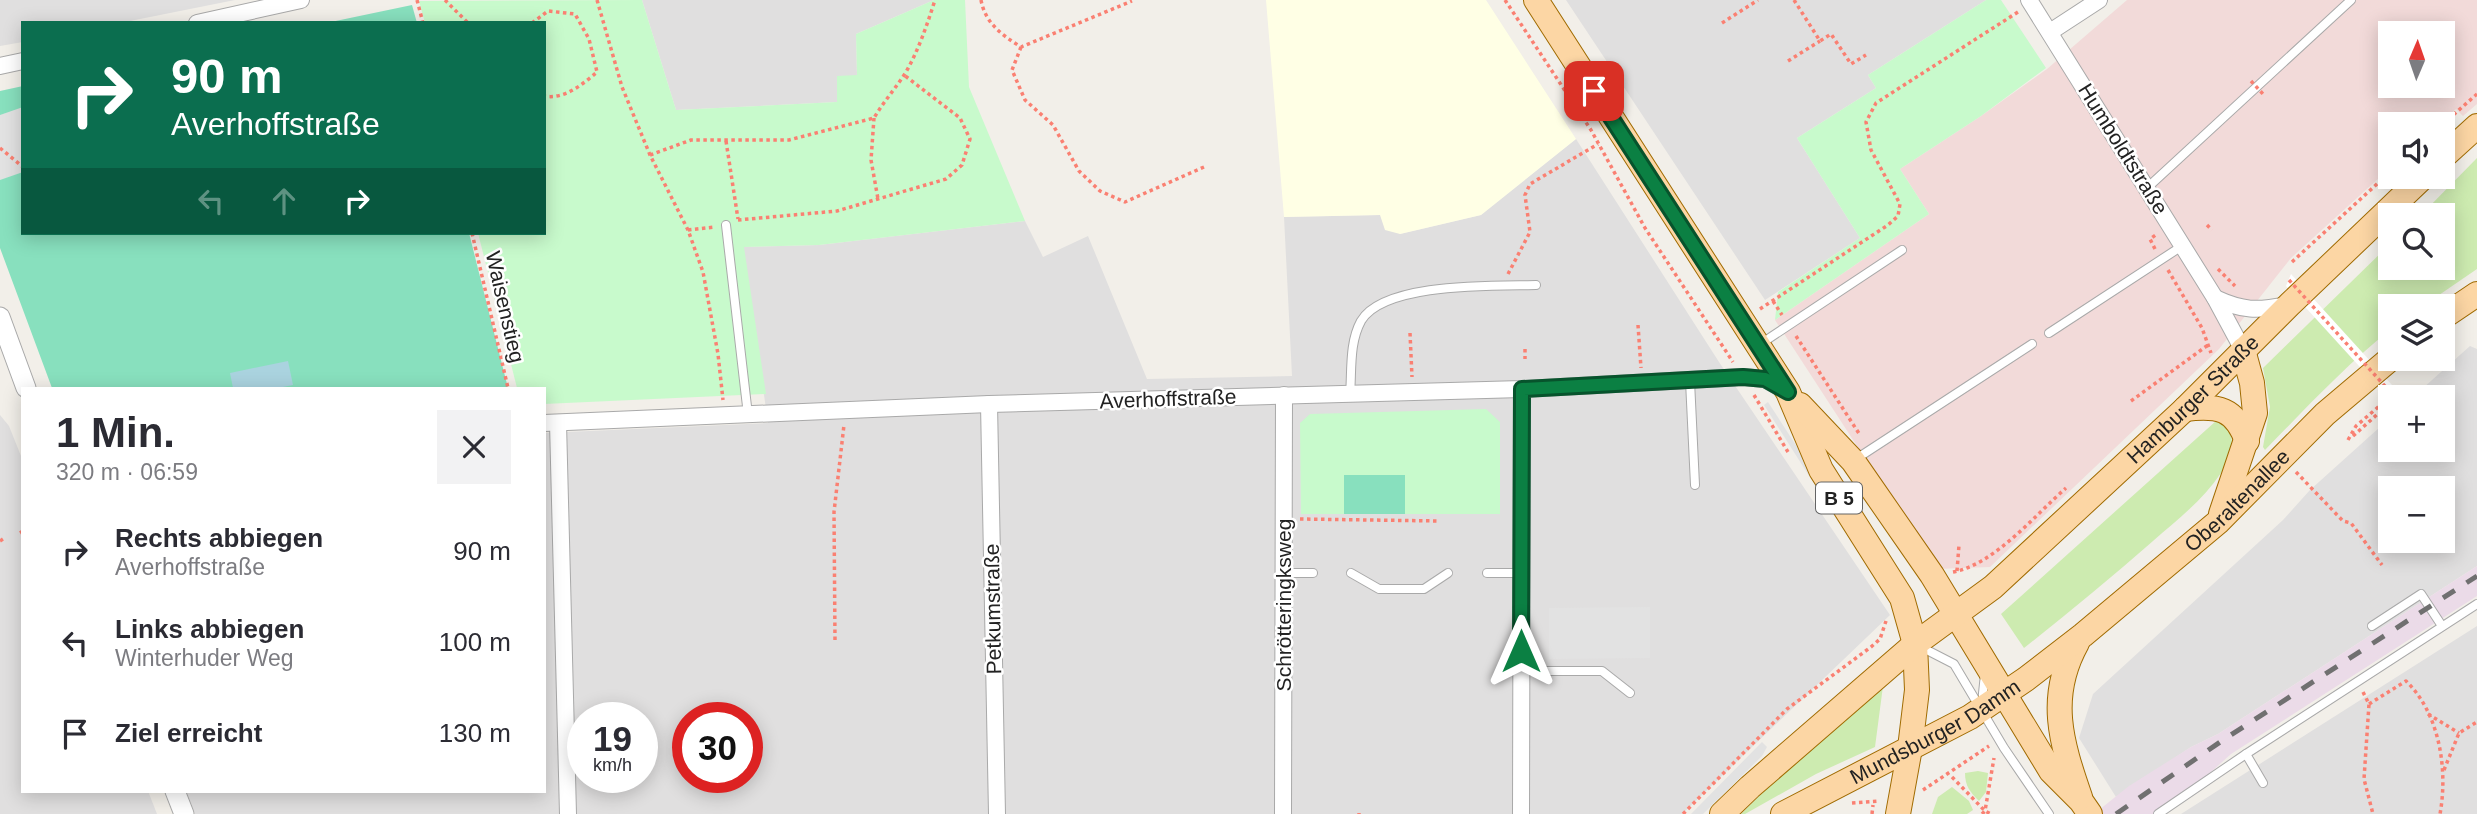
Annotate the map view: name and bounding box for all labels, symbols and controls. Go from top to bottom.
north arrow [2378,21,2455,98]
map controls [2378,21,2455,553]
icon: right [56,49,147,140]
text: 90 m [171,49,283,103]
pin [1564,61,1624,121]
icon: arrive [1575,72,1613,110]
street label: Humboldtstraße [2074,79,2173,218]
text: Averhoffstraße [171,106,380,142]
button: sound [2378,112,2455,189]
icon: left [192,182,230,220]
icon: ahead [265,182,303,220]
icon: right [338,182,376,220]
button: search [2378,203,2455,280]
street label: Waisenstieg [482,249,529,365]
button: layers [2378,294,2455,371]
street label: Hamburger Straße [2122,330,2263,468]
street label: Averhoffstraße [1099,385,1237,412]
button: + [2378,385,2455,462]
text: 1 Min. [56,409,175,456]
button: close [437,410,511,484]
street label: Oberaltenallee [2180,445,2294,556]
text: 320 m · 06:59 [56,459,198,485]
button: − [2378,476,2455,553]
road number: B 5 [1816,482,1862,513]
street label: Schrötteringksweg [1272,519,1295,691]
text: Rechts abbiegen [115,523,323,553]
icon: right [56,533,94,571]
text: 90 m [453,536,511,566]
street label: Petkumstraße [980,543,1005,675]
text: Averhoffstraße [115,554,265,580]
text: Links abbiegen [115,614,304,644]
position arrow [1484,614,1558,688]
icon: left [56,624,94,662]
text: 100 m [439,627,511,657]
text: Winterhuder Weg [115,645,294,671]
street label: Mundsburger Damm [1846,674,2024,788]
speed limit sign: 30 [672,702,763,793]
icon: arrive [56,715,94,753]
text: Ziel erreicht [115,718,262,748]
text: 130 m [439,718,511,748]
text: 19 [593,719,632,758]
text: km/h [593,755,632,775]

